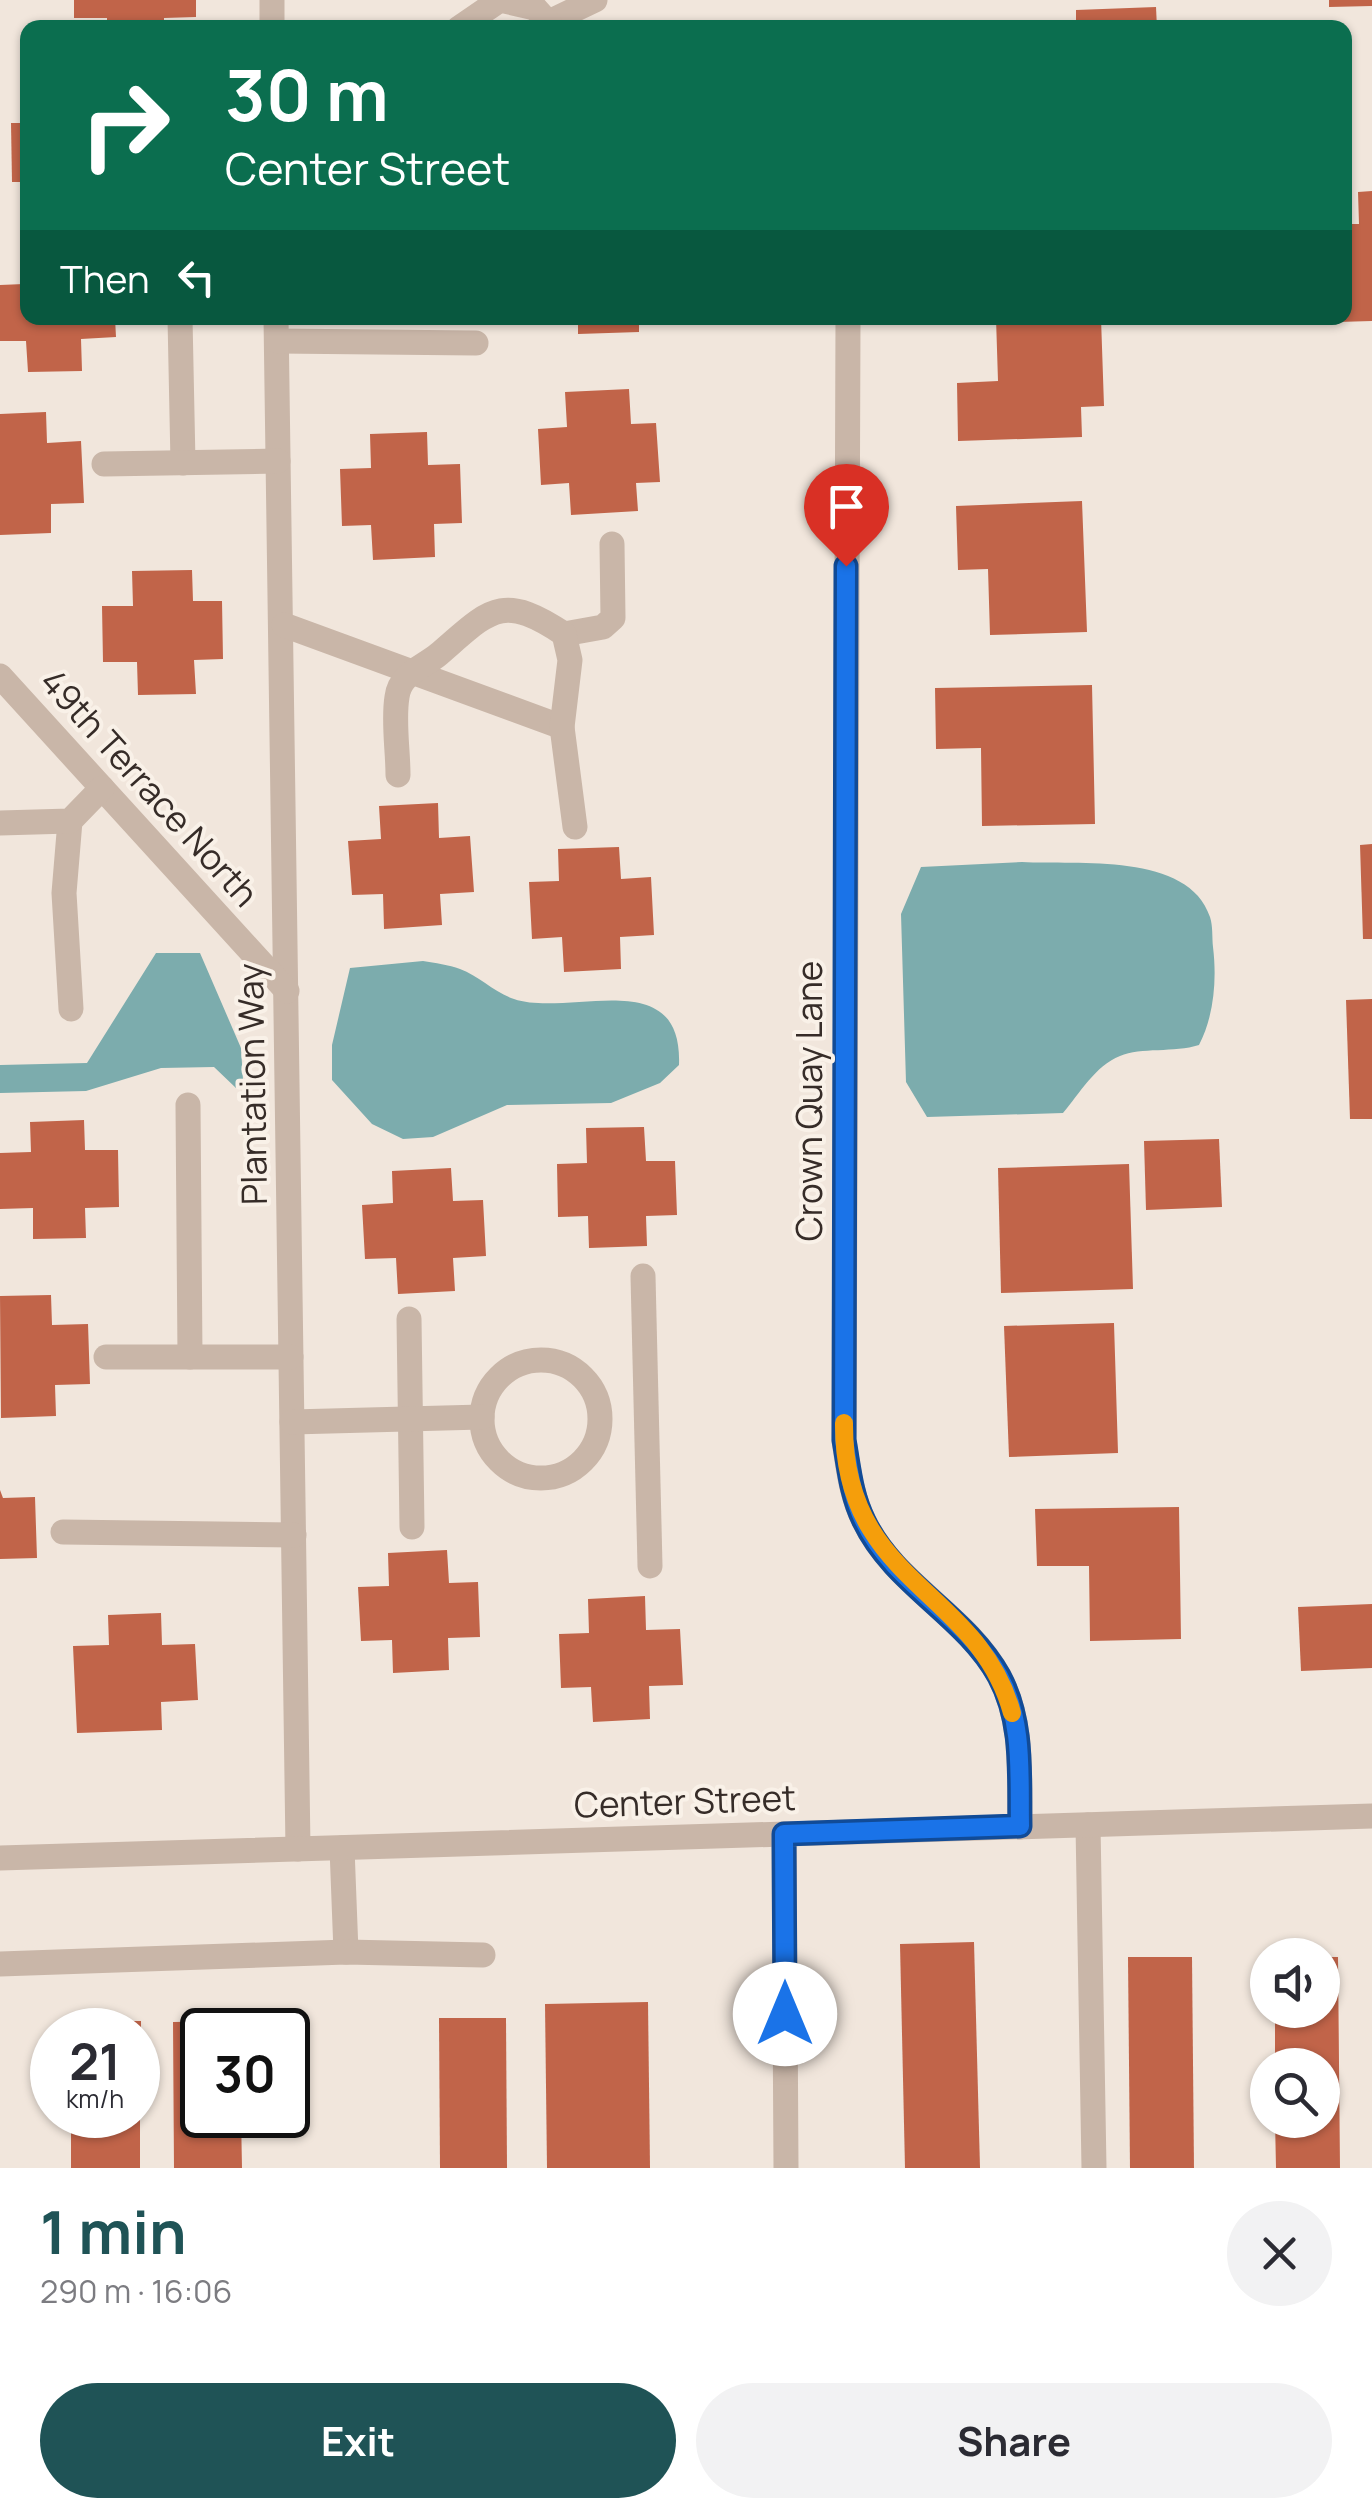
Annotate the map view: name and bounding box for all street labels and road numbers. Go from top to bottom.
street label: 49th Terrace North [30,658,270,917]
street label: Crown Quay Lane [785,961,833,1241]
street label: Plantation Way [226,963,278,1205]
street label: Center Street [573,1773,797,1829]

